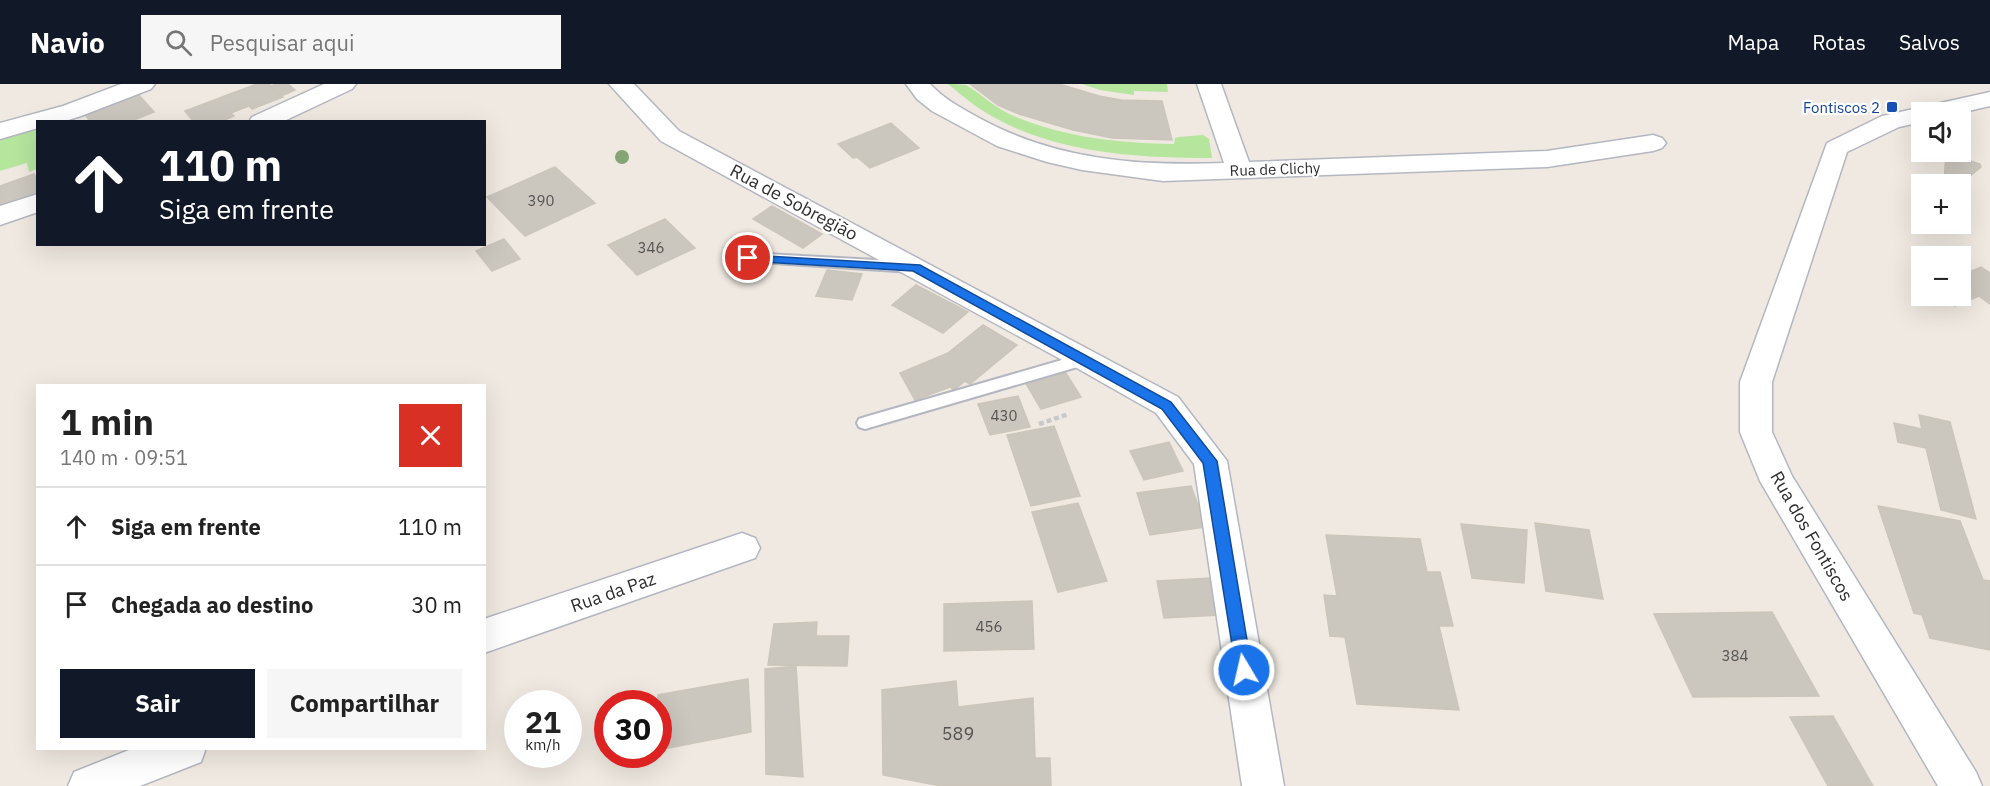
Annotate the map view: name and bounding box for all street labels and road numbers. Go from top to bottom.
street label: Rua de Clichy [1229,158,1321,180]
street label: Rua de Sobregião [726,159,862,245]
street label: Rua dos Fontiscos [1765,467,1859,605]
street label: Rua da Paz [567,567,659,617]

